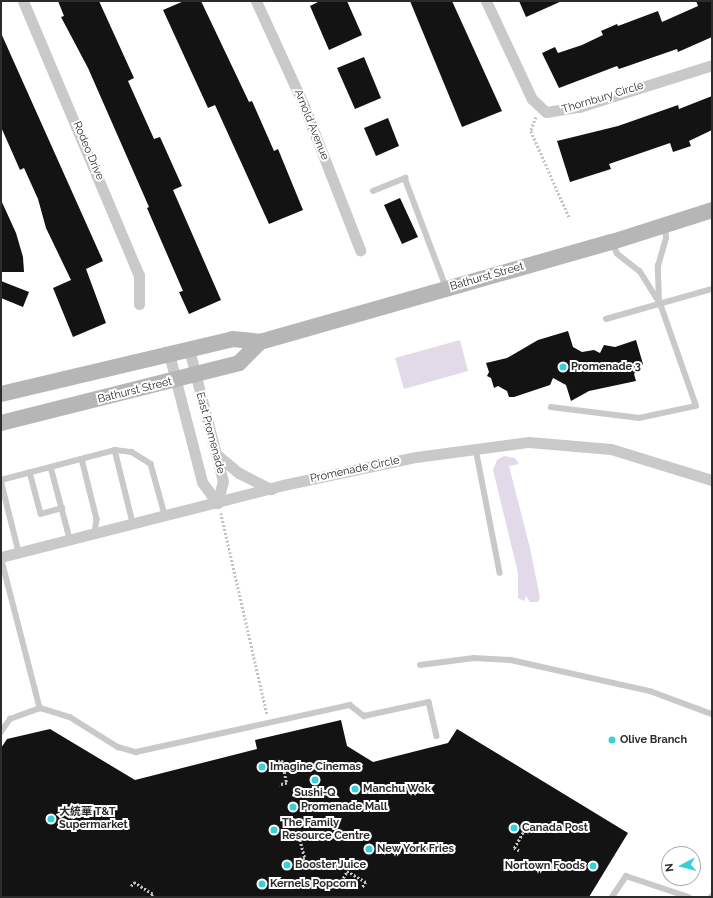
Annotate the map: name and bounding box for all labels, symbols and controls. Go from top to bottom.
street label: Thornbury Circle [560,79,646,117]
street label: Arnold Avenue [291,88,331,162]
street label: Rodeo Drive [70,120,106,182]
street label: Bathurst Street [449,260,525,294]
place label: Promenade 3 [571,360,641,374]
marker: Promenade 3 [558,362,568,372]
street label: Bathurst Street [96,375,174,407]
street label: East Promenade [193,391,227,475]
street label: Promenade Circle [309,454,401,486]
place label: Olive Branch [620,733,687,747]
marker: Olive Branch [607,735,617,745]
place label: Imagine Cinemas [270,760,361,774]
marker: Imagine Cinemas [257,762,267,772]
marker: Sushi-Q [310,775,320,785]
place label: Manchu Wok [363,782,431,796]
marker: Manchu Wok [350,784,360,794]
place label: Sushi-Q [294,786,336,800]
place label: Promenade Mall [301,800,388,814]
marker: Promenade Mall [288,802,298,812]
place label: 大統華 T&T Supermarket [59,806,128,832]
marker: 大統華 T&T Supermarket [46,814,56,824]
place label: The Family Resource Centre [282,817,370,843]
place label: Canada Post [522,821,588,835]
marker: Canada Post [509,823,519,833]
marker: The Family Resource Centre [269,825,279,835]
place label: New York Fries [377,842,455,856]
marker: New York Fries [364,844,374,854]
north arrow [661,846,701,886]
place label: Booster Juice [295,858,367,872]
place label: Nortown Foods [505,859,585,873]
marker: Booster Juice [282,860,292,870]
marker: Nortown Foods [588,861,598,871]
text: N [663,862,677,872]
place label: Kernels Popcorn [270,877,357,891]
marker: Kernels Popcorn [257,879,267,889]

